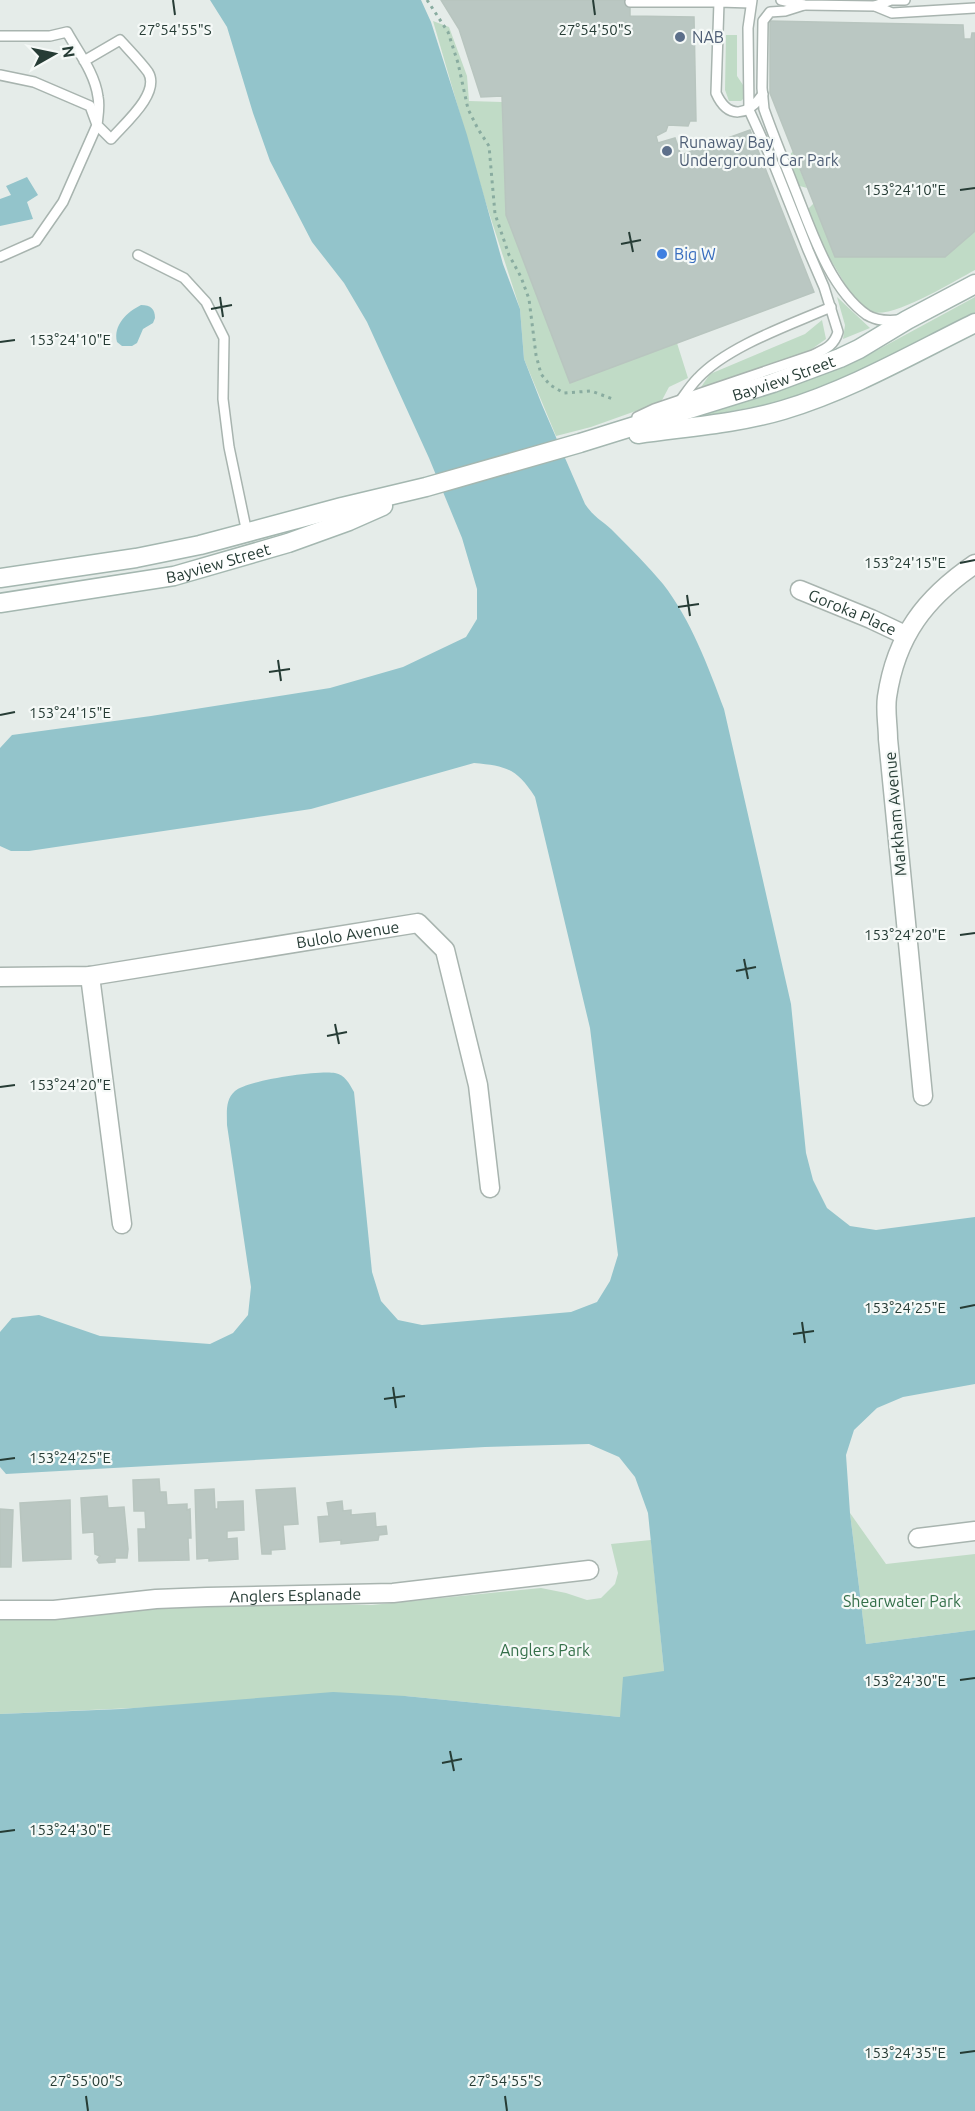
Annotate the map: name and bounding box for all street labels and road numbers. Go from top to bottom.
street label: Bayview Street [730,351,838,404]
street label: Bayview Street [165,539,273,586]
street label: Goroka Place [806,586,899,639]
street label: Markham Avenue [881,751,909,877]
street label: Bulolo Avenue [295,917,400,952]
street label: Anglers Esplanade [229,1585,361,1606]

